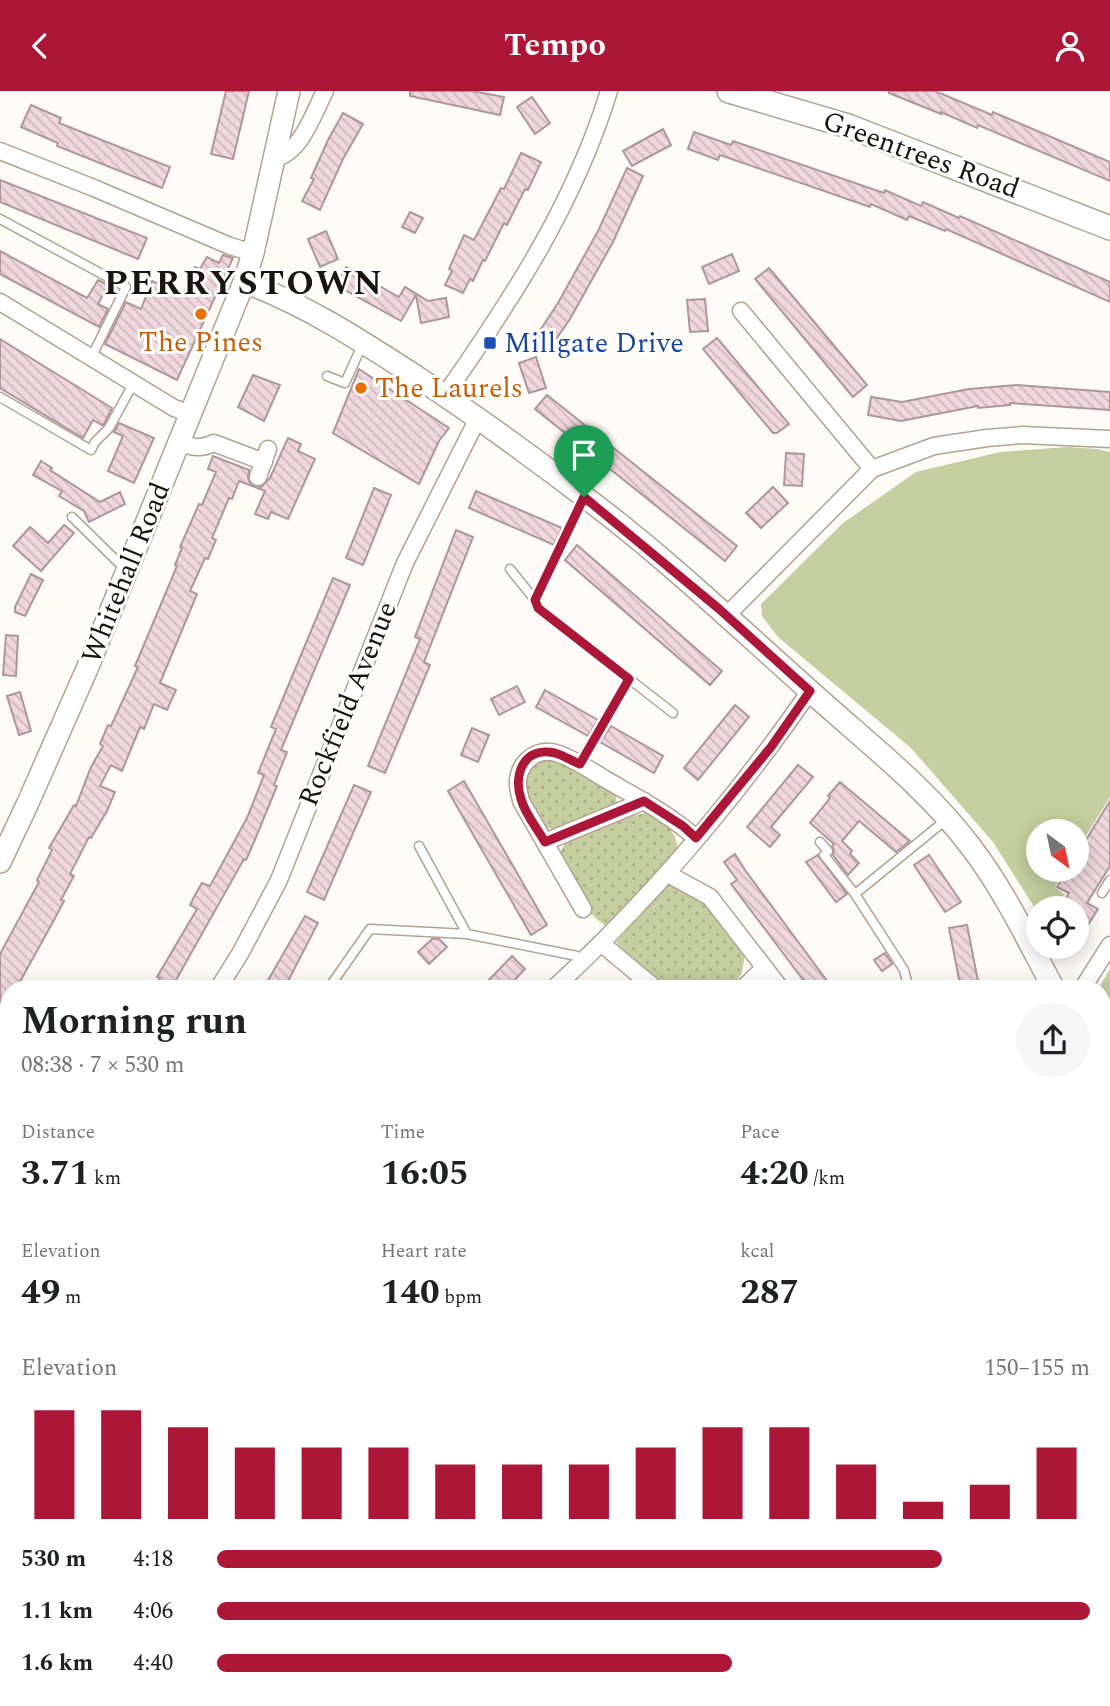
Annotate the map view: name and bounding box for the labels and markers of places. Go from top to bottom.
marker: The Pines [193,306,209,322]
place label: The Pines [139,321,263,364]
place label: Millgate Drive [504,322,684,365]
marker: Millgate Drive [482,335,498,351]
place label: The Laurels [375,367,523,410]
marker: The Laurels [353,380,369,396]
pin [554,425,614,497]

